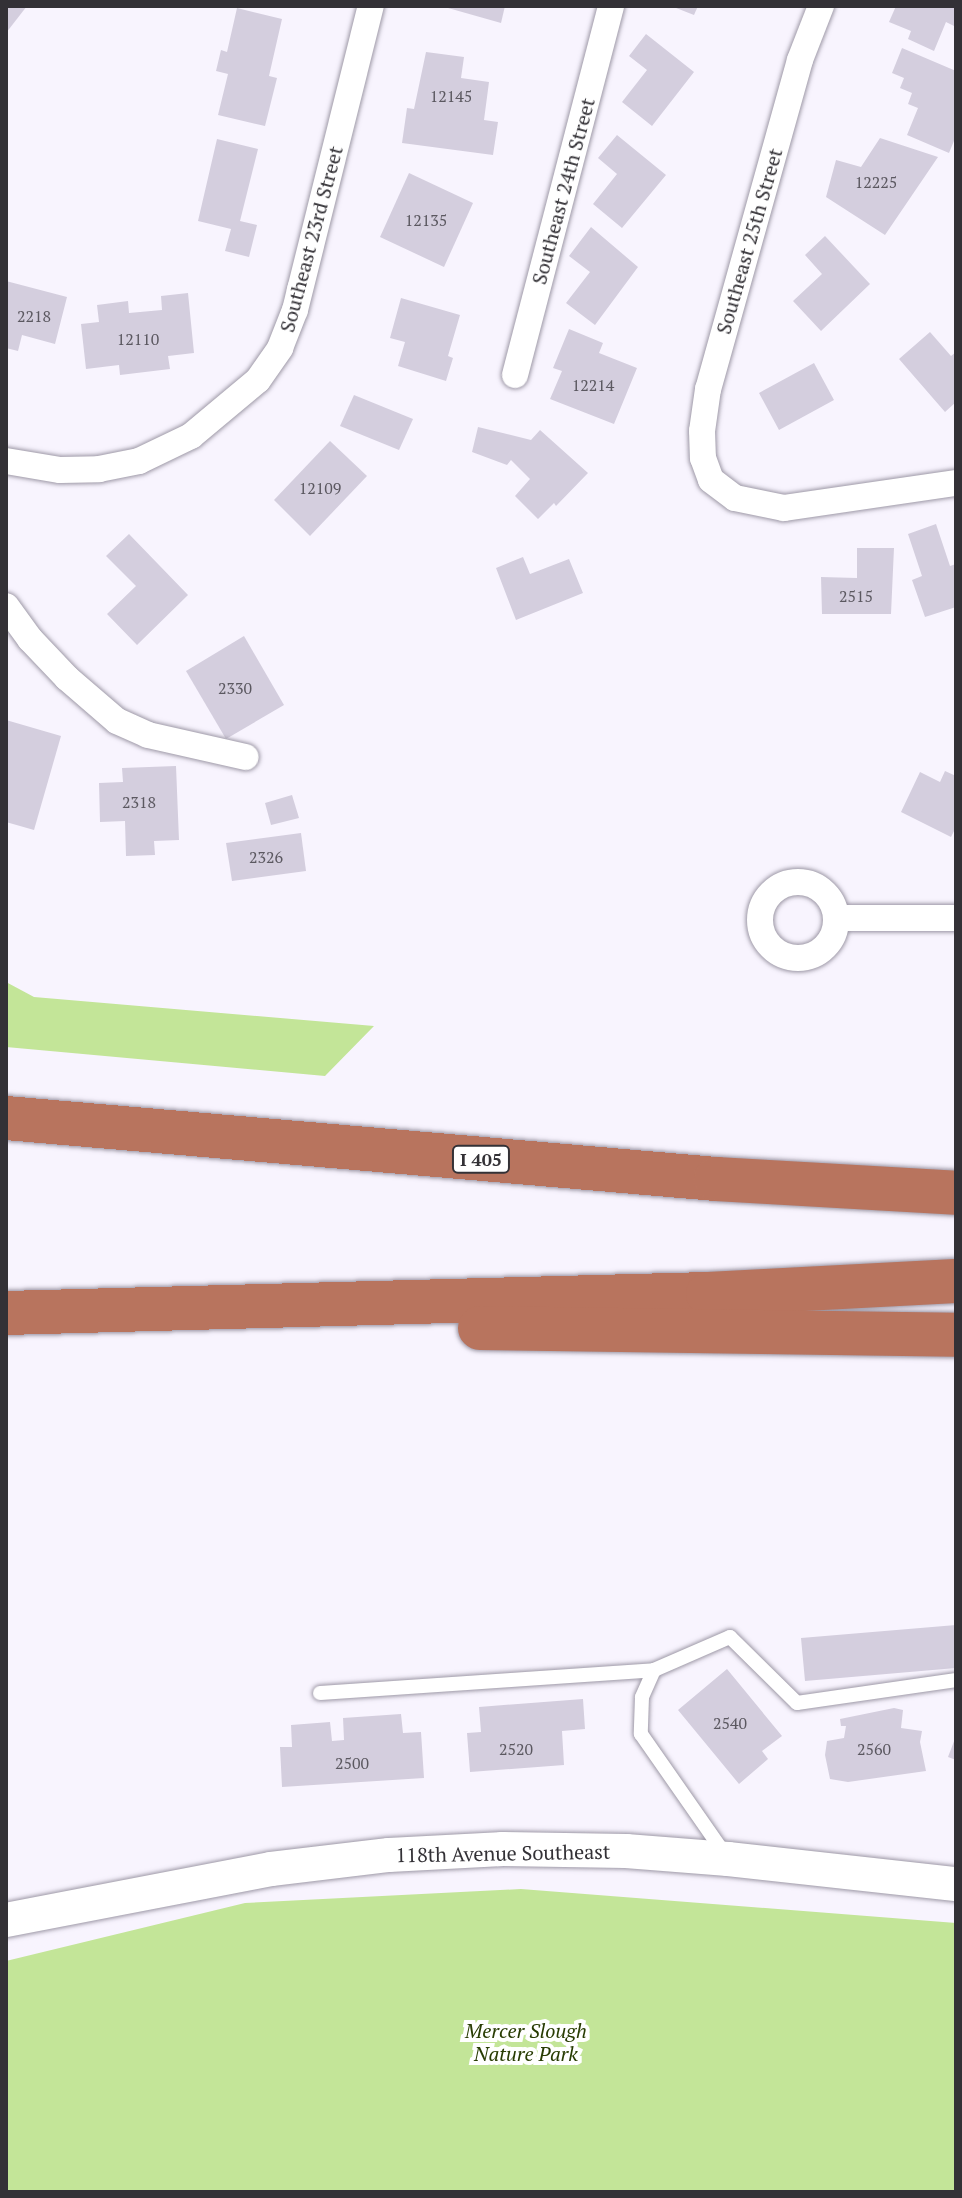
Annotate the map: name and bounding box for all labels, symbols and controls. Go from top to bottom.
house number: 12145 [430,86,472,106]
street label: Southeast 24th Street [527,95,599,287]
street label: Southeast 23rd Street [275,143,347,335]
street label: Southeast 25th Street [711,145,787,337]
house number: 12225 [855,172,897,192]
house number: 12135 [405,210,447,230]
house number: 2218 [17,306,51,326]
house number: 12110 [117,329,159,349]
house number: 12214 [572,375,614,395]
house number: 12109 [299,478,341,498]
house number: 2515 [839,586,873,606]
house number: 2330 [218,678,252,698]
house number: 2318 [122,792,156,812]
house number: 2326 [249,847,283,867]
road number: I 405 [451,1145,511,1173]
house number: 2540 [713,1713,747,1733]
house number: 2520 [499,1739,533,1759]
house number: 2560 [857,1739,891,1759]
house number: 2500 [335,1753,369,1773]
street label: 118th Avenue Southeast [395,1839,611,1867]
park label: Mercer Slough Nature Park [465,2018,587,2065]

